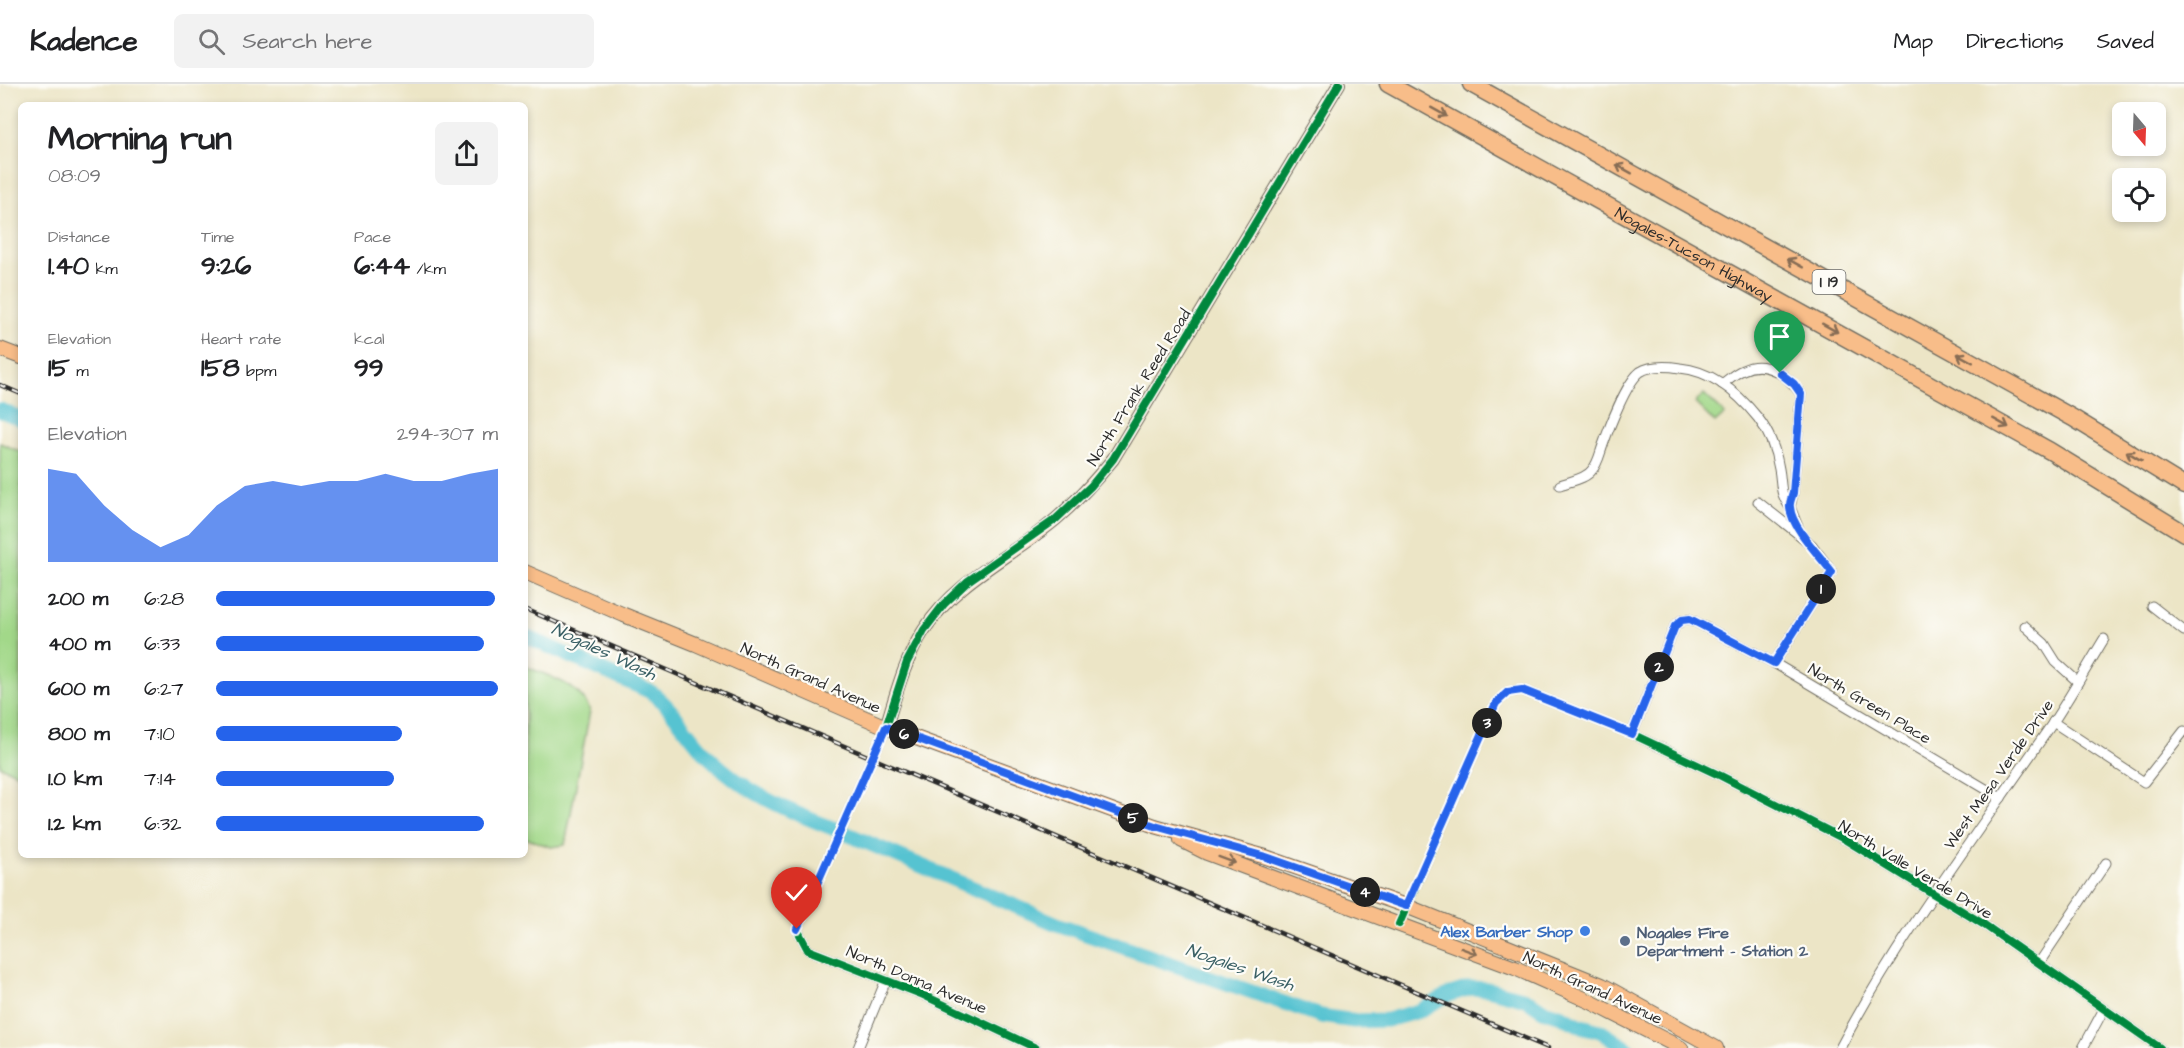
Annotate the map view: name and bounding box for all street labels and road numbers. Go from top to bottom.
street label: Nogales–Tucson Highway [1611,202,1777,308]
road number: I 19 [1812,270,1846,294]
street label: North Frank Reed Road [1082,305,1196,470]
street label: North Grand Avenue [737,637,884,719]
street label: North Green Place [1804,658,1935,749]
street label: West Mesa Verde Drive [1939,695,2059,854]
street label: North Valle Verde Drive [1834,815,1997,925]
street label: North Donna Avenue [843,940,991,1020]
street label: North Grand Avenue [1519,946,1666,1030]

